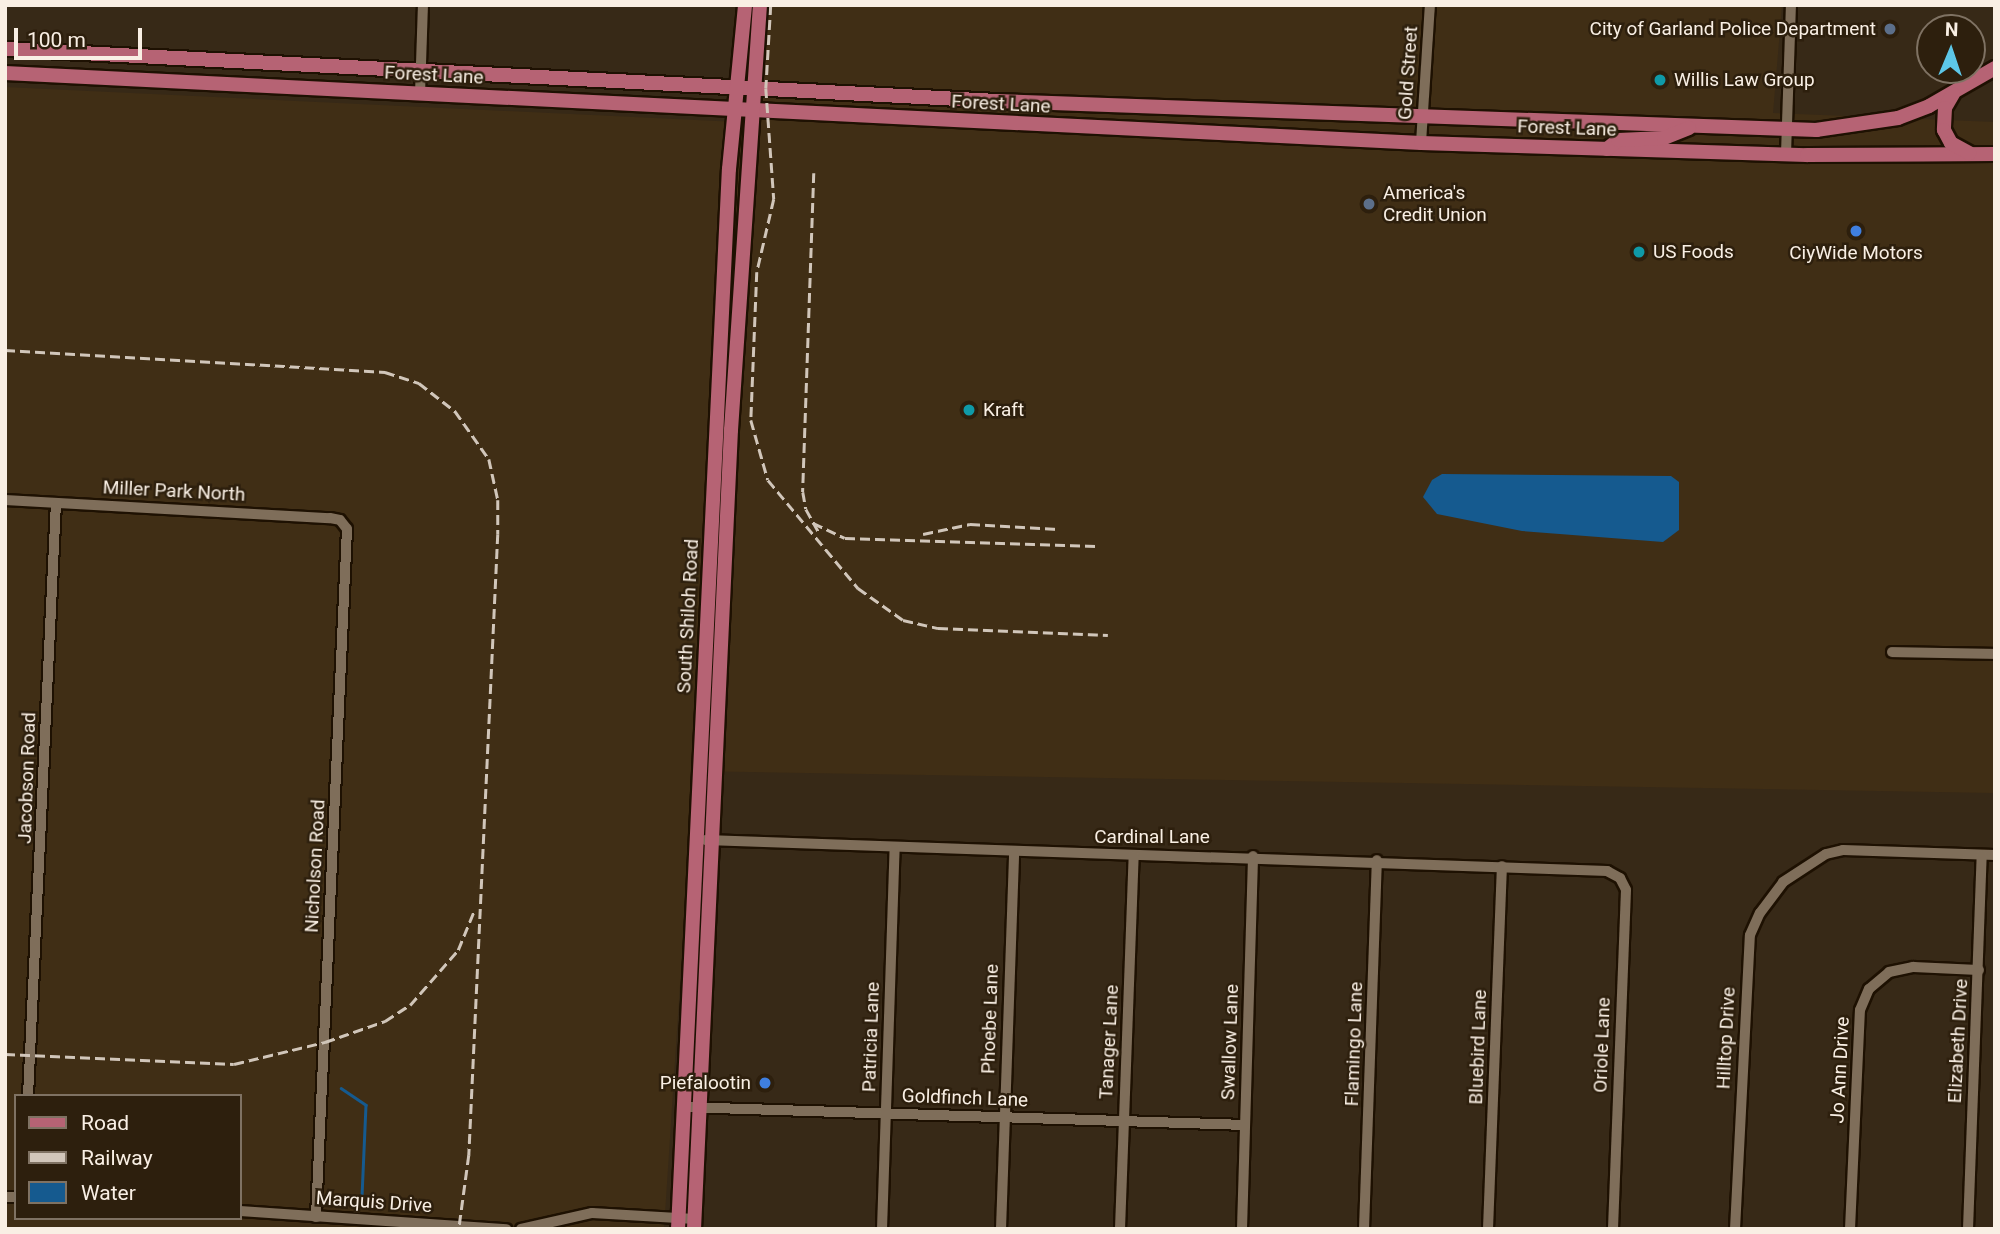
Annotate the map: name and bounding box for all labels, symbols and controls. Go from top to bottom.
scale bar [18,14,145,58]
north arrow [1916,14,1986,84]
place label: City of Garland Police Department [1590,18,1876,40]
text: N [1945,18,1959,41]
marker: City of Garland Police Department [1882,21,1898,37]
street label: Gold Street [1393,25,1423,121]
text: 100 m [27,28,86,52]
street label: Forest Lane [384,61,484,89]
place label: Willis Law Group [1674,69,1815,91]
marker: Willis Law Group [1652,72,1668,88]
street label: Forest Lane [951,90,1051,118]
street label: Forest Lane [1517,115,1617,141]
place label: America's Credit Union [1383,182,1487,226]
marker: America's Credit Union [1361,196,1377,212]
marker: CiyWide Motors [1848,223,1864,239]
place label: US Foods [1653,241,1734,263]
place label: CiyWide Motors [1789,242,1923,264]
marker: US Foods [1631,244,1647,260]
place label: Kraft [983,399,1024,421]
marker: Kraft [961,402,977,418]
street label: Miller Park North [102,476,246,506]
street label: South Shiloh Road [673,538,703,694]
street label: Jacobson Road [13,712,41,844]
street label: Nicholson Road [300,799,330,933]
street label: Cardinal Lane [1094,826,1210,848]
street label: Phoebe Lane [977,964,1003,1074]
street label: Elizabeth Drive [1943,978,1973,1104]
street label: Flamingo Lane [1340,981,1368,1107]
street label: Patricia Lane [858,982,884,1092]
street label: Tanager Lane [1095,984,1123,1100]
street label: Swallow Lane [1217,984,1243,1100]
street label: Hilltop Drive [1712,986,1740,1090]
street label: Bluebird Lane [1465,989,1491,1105]
street label: Oriole Lane [1589,997,1615,1093]
street label: Jo Ann Drive [1826,1016,1854,1124]
place label: Piefalootin [660,1072,751,1094]
marker: Piefalootin [757,1075,773,1091]
street label: Goldfinch Lane [901,1084,1029,1112]
legend [14,1094,242,1220]
text: Road [81,1111,129,1135]
text: Railway [81,1146,153,1170]
text: Water [81,1181,136,1205]
street label: Marquis Drive [315,1187,433,1217]

